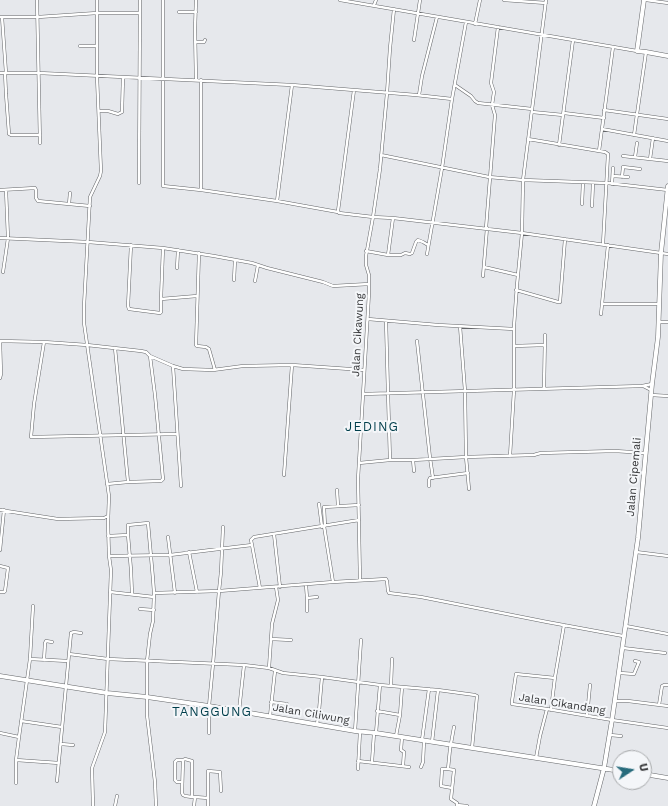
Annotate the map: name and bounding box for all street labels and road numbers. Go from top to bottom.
street label: Jalan Cikawung [349,293,367,377]
street label: Jalan Cipemali [624,437,644,517]
street label: Jalan Cikandang [518,691,606,717]
street label: Jalan Ciliwung [272,701,350,727]

